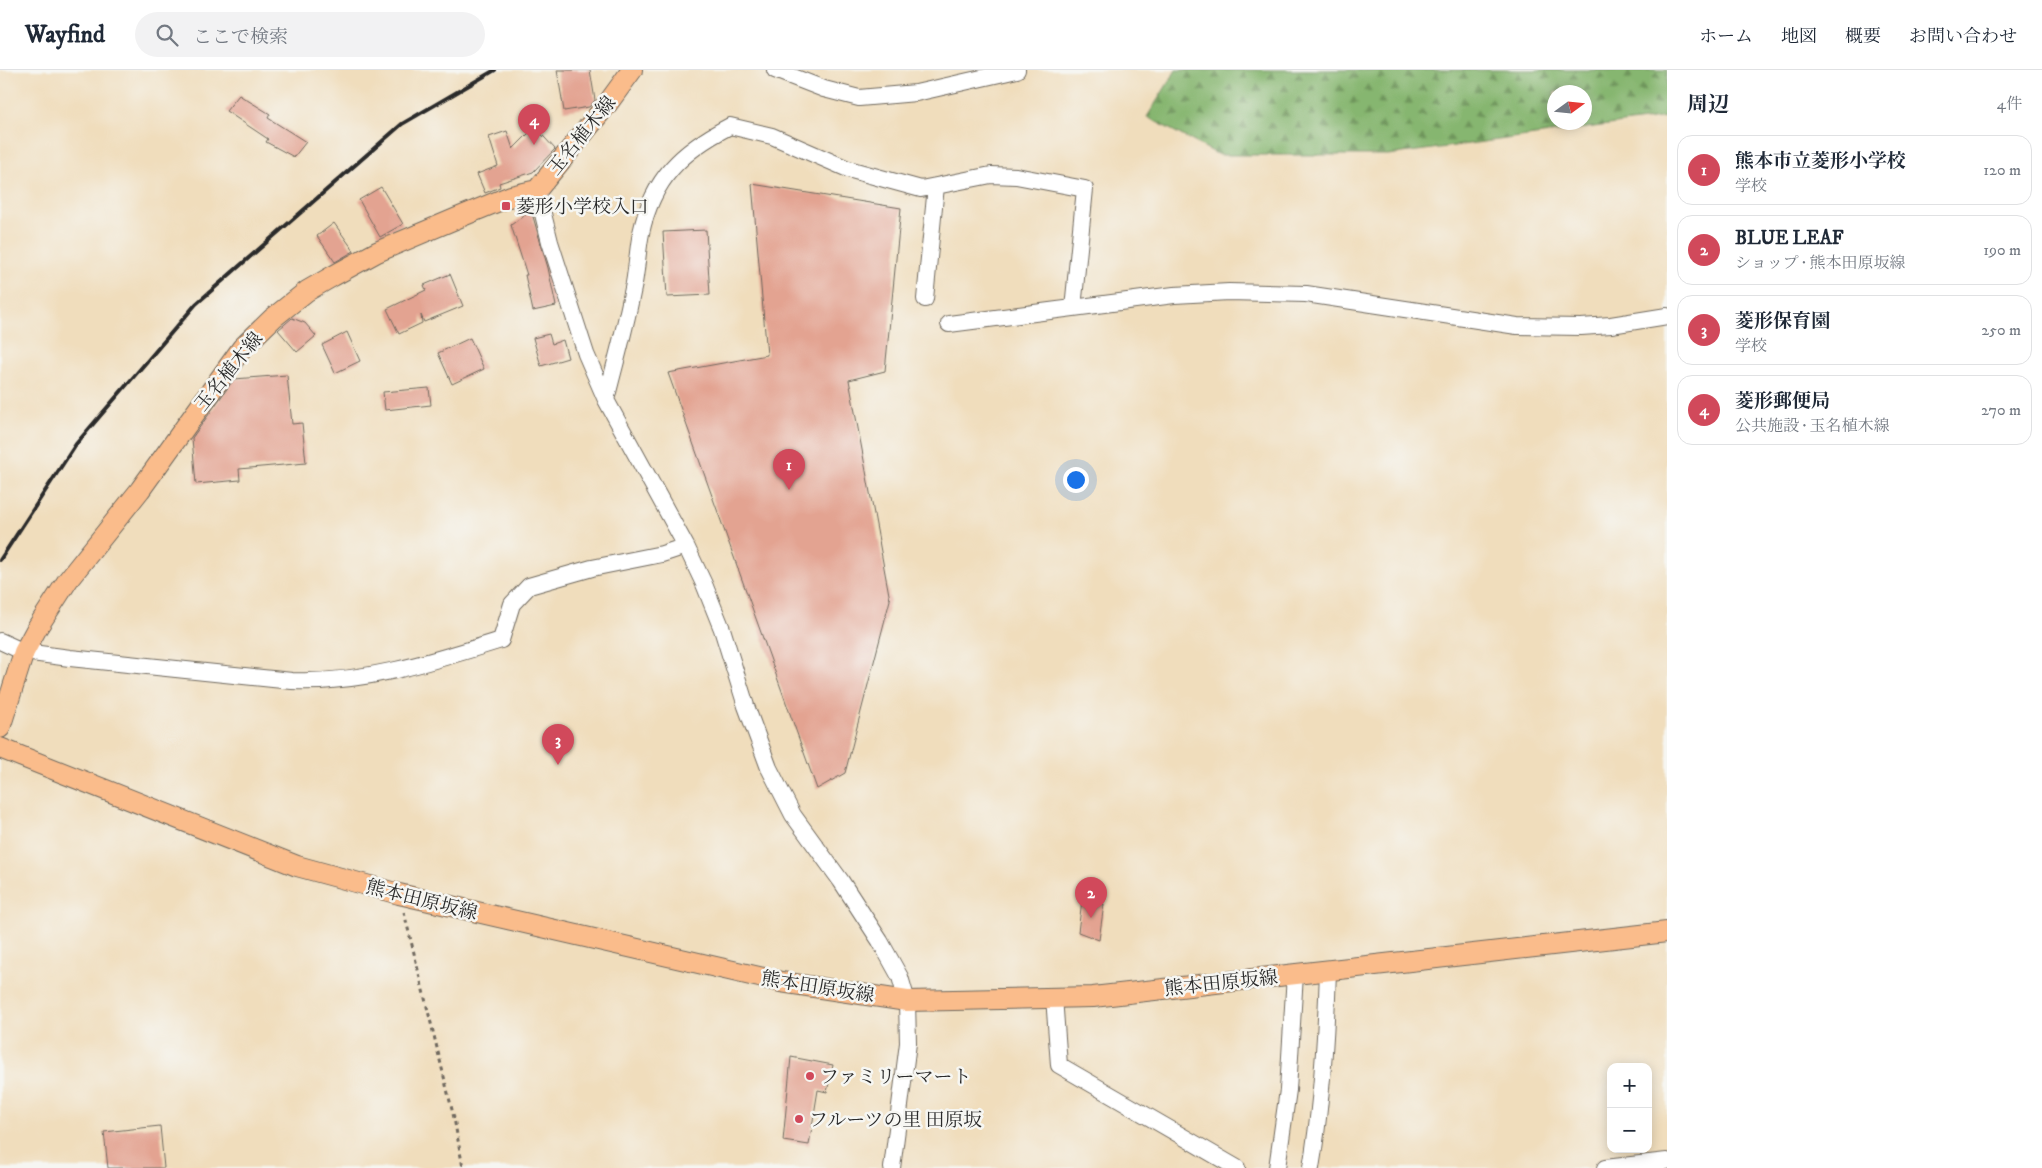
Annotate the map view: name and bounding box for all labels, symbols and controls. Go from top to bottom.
search box [135,12,485,57]
text: Wayfind [25,20,105,50]
icon: search [153,21,181,49]
text: ここで検索 [193,26,288,49]
text: ホーム [1699,26,1753,48]
text: 地図 [1781,26,1817,48]
text: 概要 [1845,26,1881,48]
text: お問い合わせ [1909,26,2017,48]
north arrow [1547,85,1592,130]
street label: 玉名植木線 [543,92,621,180]
text: 周辺 [1687,92,1729,118]
text: 4件 [1997,94,2022,114]
pin: 4 [518,104,550,145]
text: 熊本市立菱形小学校 [1735,150,1906,173]
text: 1 [1701,160,1707,180]
text: 120 m [1983,160,2021,180]
text: 学校 [1735,176,1767,196]
place label: 菱形小学校入口 [516,196,649,219]
marker: 菱形小学校入口 [500,200,512,212]
text: BLUE LEAF [1735,227,1844,250]
text: 2 [1700,240,1708,260]
text: 190 m [1983,240,2021,260]
text: ショップ · 熊本田原坂線 [1735,253,1905,273]
text: 菱形保育園 [1735,310,1830,333]
text: 3 [1701,320,1707,340]
text: 250 m [1981,320,2021,340]
street label: 玉名植木線 [190,328,268,416]
text: 学校 [1735,336,1767,356]
text: 菱形郵便局 [1735,390,1830,413]
text: 4 [1699,400,1709,420]
text: 270 m [1981,400,2021,420]
text: 公共施設 · 玉名植木線 [1735,416,1890,436]
pin: 1 [773,449,805,490]
your location [1063,467,1089,493]
pin: 3 [542,724,574,765]
street label: 熊本田原坂線 [364,876,480,925]
pin: 2 [1075,877,1107,918]
street label: 熊本田原坂線 [1163,966,1279,1001]
street label: 熊本田原坂線 [760,967,876,1008]
map controls [1607,1063,1652,1153]
button: + [1607,1063,1652,1108]
place label: ファミリーマート [820,1066,972,1089]
marker: ファミリーマート [804,1070,816,1082]
button: − [1607,1108,1652,1153]
place label: フルーツの里 田原坂 [809,1109,983,1132]
marker: フルーツの里 田原坂 [793,1113,805,1125]

